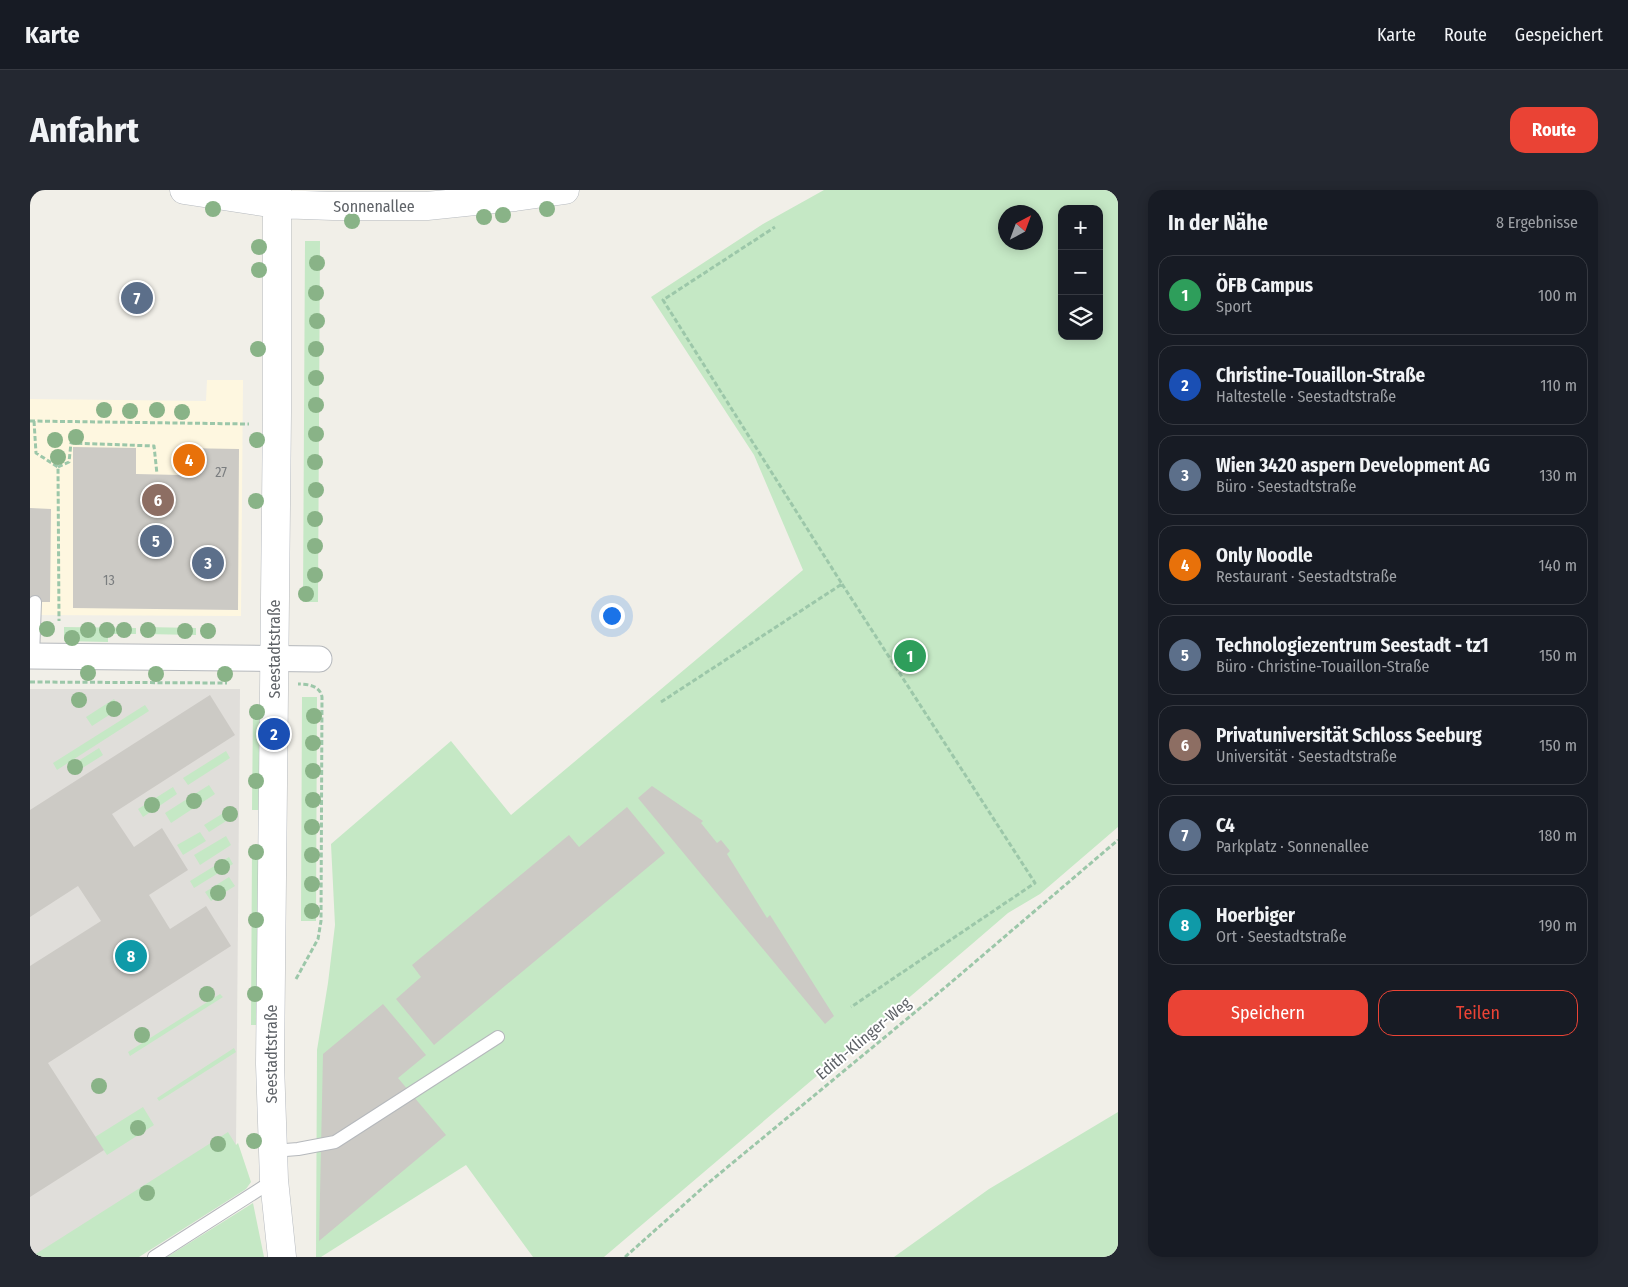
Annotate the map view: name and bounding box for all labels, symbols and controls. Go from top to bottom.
text: Karte [25,21,80,49]
text: Karte [1377,24,1416,46]
text: Route [1444,24,1487,46]
text: Gespeichert [1515,24,1603,46]
button: Route [1510,107,1598,153]
text: Anfahrt [30,109,139,151]
street label: Sonnenallee [333,197,415,216]
north arrow [998,205,1043,250]
map controls [1058,205,1103,340]
button: + [1058,205,1103,250]
text: In der Nähe [1168,210,1268,236]
text: 8 Ergebnisse [1496,213,1578,232]
button: − [1058,250,1103,295]
text: ÖFB Campus [1216,274,1313,297]
pin: 7 [121,279,153,317]
text: 1 [1182,286,1188,305]
text: 100 m [1538,286,1577,305]
button: layers [1058,295,1103,340]
text: Sport [1216,297,1252,316]
text: Christine-Touaillon-Straße [1216,364,1425,387]
text: 2 [1181,376,1189,395]
text: 110 m [1540,376,1577,395]
text: Haltestelle · Seestadtstraße [1216,387,1396,406]
pin: 4 [173,441,205,479]
text: Wien 3420 aspern Development AG [1216,454,1490,477]
house number: 27 [215,464,227,481]
text: 3 [1181,466,1189,485]
text: 130 m [1539,466,1577,485]
text: Büro · Seestadtstraße [1216,477,1356,496]
pin: 6 [142,481,174,519]
pin: 5 [140,522,172,560]
pin: 3 [192,544,224,582]
text: Only Noodle [1216,544,1313,567]
text: 4 [1181,556,1189,575]
text: 140 m [1539,556,1577,575]
text: Restaurant · Seestadtstraße [1216,567,1397,586]
house number: 13 [103,572,115,589]
street label: Seestadtstraße [265,600,284,698]
your location [599,603,625,629]
text: Technologiezentrum Seestadt - tz1 [1216,634,1489,657]
pin: 1 [894,637,926,675]
text: 5 [1181,646,1189,665]
text: 150 m [1539,646,1577,665]
text: Büro · Christine-Touaillon-Straße [1216,657,1429,676]
pin: 2 [258,715,290,753]
text: Privatuniversität Schloss Seeburg [1216,724,1482,747]
text: 6 [1181,736,1189,755]
text: 150 m [1539,736,1577,755]
text: Universität · Seestadtstraße [1216,747,1397,766]
text: C4 [1216,814,1235,837]
text: 7 [1182,826,1188,845]
text: 180 m [1538,826,1577,845]
text: Parkplatz · Sonnenallee [1216,837,1369,856]
text: Hoerbiger [1216,904,1295,927]
text: 8 [1181,916,1189,935]
text: 190 m [1539,916,1577,935]
text: Ort · Seestadtstraße [1216,927,1347,946]
pin: 8 [115,937,147,975]
button: Speichern [1168,990,1368,1036]
button: Teilen [1378,990,1578,1036]
street label: Edith-Klinger-Weg [812,993,915,1084]
street label: Seestadtstraße [262,1005,281,1103]

